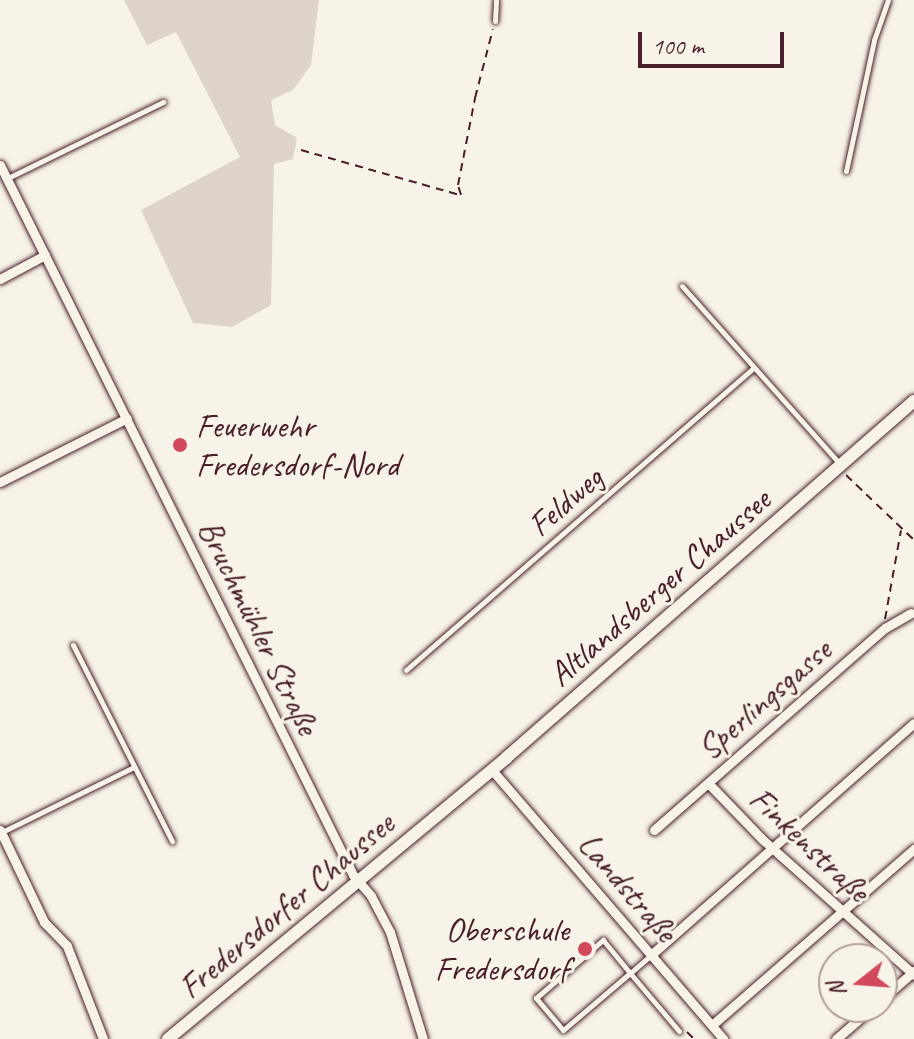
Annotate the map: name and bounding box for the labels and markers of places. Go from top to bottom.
place label: Feuerwehr Fredersdorf-Nord [196,405,399,484]
marker: Feuerwehr Fredersdorf-Nord [171,436,189,454]
place label: Oberschule Fredersdorf [435,909,569,988]
marker: Oberschule Fredersdorf [576,940,594,958]

